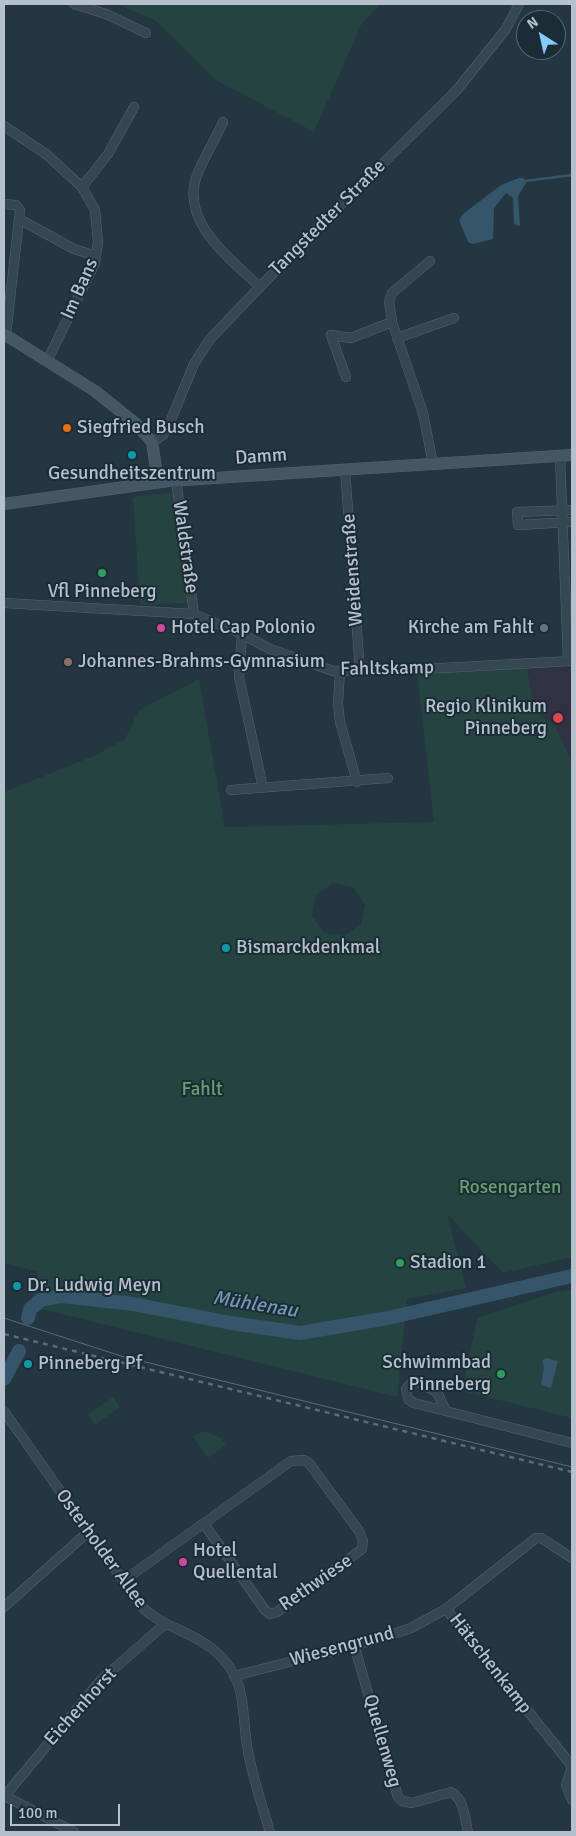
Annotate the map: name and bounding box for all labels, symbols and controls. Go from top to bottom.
north arrow [516,10,566,60]
text: N [524,13,542,33]
street label: Tangstedter Straße [265,155,391,281]
street label: Im Bans [56,255,104,323]
place label: Siegfried Busch [77,417,205,439]
marker: Siegfried Busch [61,422,73,434]
street label: Damm [234,444,288,470]
marker: Gesundheitszentrum [126,449,138,461]
place label: Gesundheitszentrum [48,463,216,485]
street label: Waldstraße [167,499,203,595]
street label: Weidenstraße [338,513,368,627]
marker: Vfl Pinneberg [96,567,108,579]
place label: Vfl Pinneberg [47,581,157,603]
place label: Hotel Cap Polonio [171,617,315,639]
place label: Kirche am Fahlt [408,617,534,639]
marker: Hotel Cap Polonio [155,622,167,634]
marker: Kirche am Fahlt [538,622,550,634]
place label: Johannes-Brahms-Gymnasium [78,651,325,673]
marker: Johannes-Brahms-Gymnasium [62,656,74,668]
street label: Fahltskamp [340,657,434,681]
place label: Regio Klinikum Pinneberg [425,696,547,740]
marker: Regio Klinikum Pinneberg [551,711,565,725]
place label: Bismarckdenkmal [236,937,380,959]
marker: Bismarckdenkmal [220,942,232,954]
park label: Fahlt [181,1079,223,1101]
park label: Rosengarten [459,1177,561,1199]
place label: Stadion 1 [410,1252,487,1274]
marker: Stadion 1 [394,1257,406,1269]
place label: Dr. Ludwig Meyn [27,1275,161,1297]
marker: Dr. Ludwig Meyn [11,1280,23,1292]
water label: Mühlenau [211,1286,299,1324]
place label: Schwimmbad Pinneberg [382,1352,491,1396]
place label: Pinneberg Pf [38,1353,142,1375]
marker: Pinneberg Pf [22,1358,34,1370]
marker: Schwimmbad Pinneberg [495,1368,507,1380]
street label: Osterholder Allee [50,1485,152,1613]
place label: Hotel Quellental [193,1540,278,1584]
street label: Rethwiese [275,1550,357,1616]
marker: Hotel Quellental [177,1556,189,1568]
street label: Hätschenkamp [444,1609,536,1719]
street label: Wiesengrund [287,1622,397,1672]
street label: Eichenhorst [40,1663,122,1751]
street label: Quellenweg [358,1692,406,1790]
scale bar [12,1794,122,1826]
text: 100 m [18,1804,58,1822]

